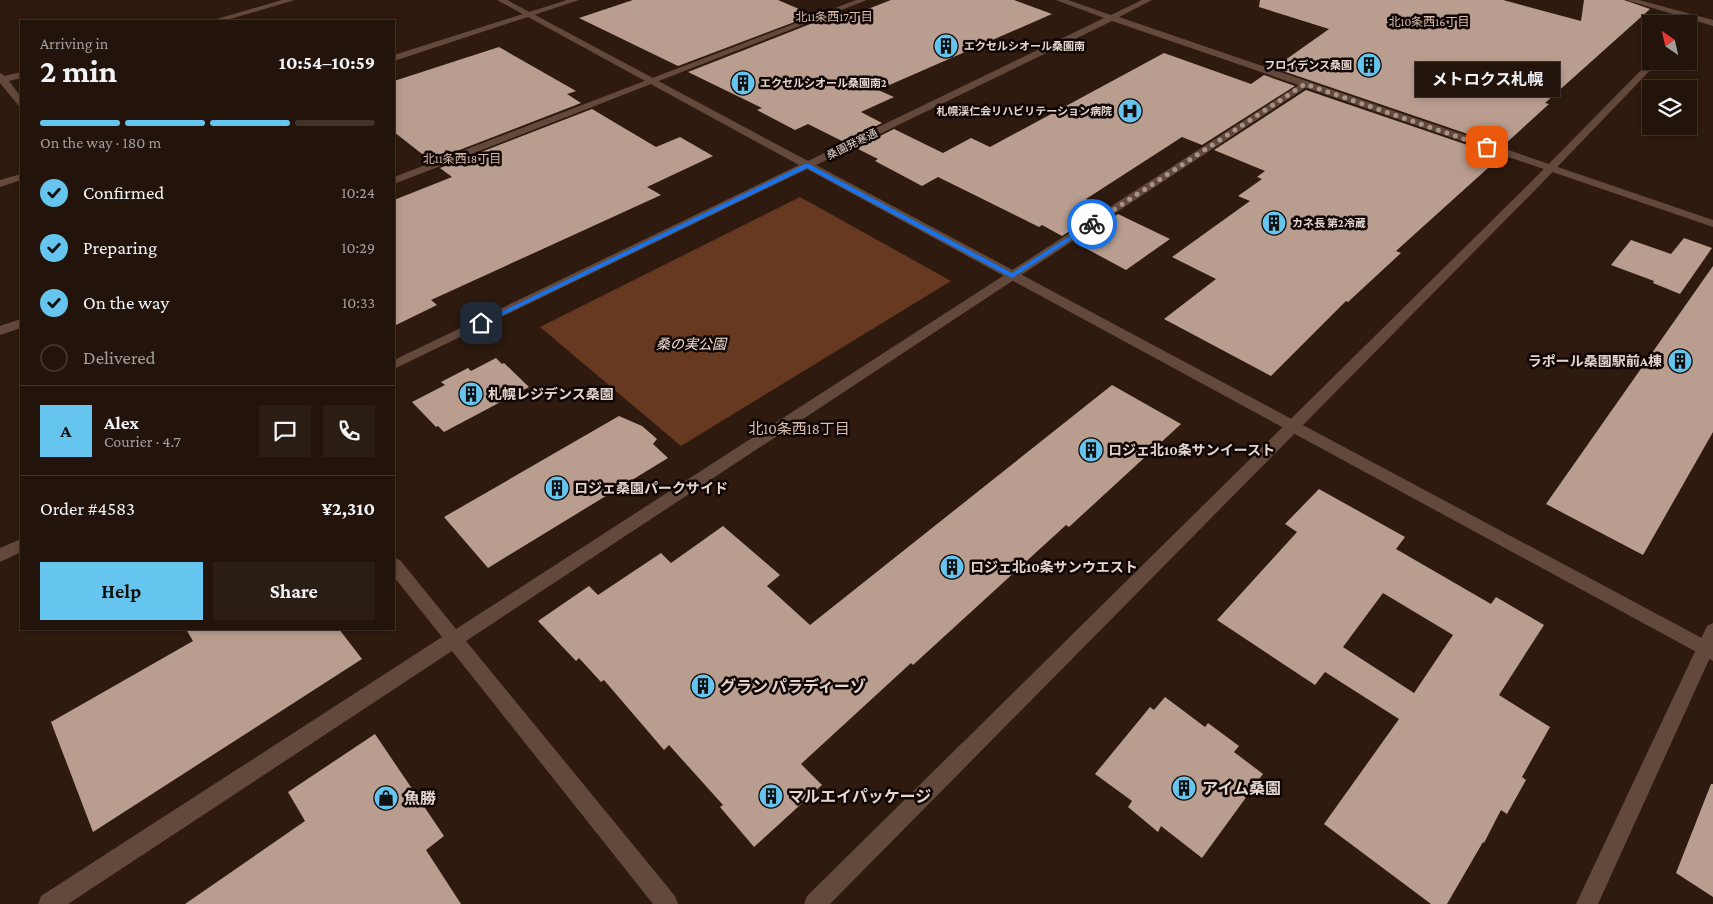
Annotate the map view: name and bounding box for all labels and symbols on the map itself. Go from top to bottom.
district label: 北11条西17丁目 [795,10,873,24]
district label: 北10条西16丁目 [1389,15,1469,29]
north arrow [1642,15,1698,70]
building icon: エクセルシオール桑園南 [933,33,959,59]
place label: エクセルシオール桑園南 [964,40,1085,52]
building icon: フロイデンス桑園 [1356,52,1382,78]
place label: フロイデンス桑園 [1264,59,1352,71]
callout: メトロクス札幌 [1414,62,1560,97]
building icon: エクセルシオール桑園南2 [730,70,756,96]
place label: エクセルシオール桑園南2 [760,77,887,89]
hospital icon: 札幌渓仁会リハビリテーション病院 [1117,98,1143,124]
place label: 札幌渓仁会リハビリテーション病院 [936,105,1112,117]
pin [1466,126,1508,168]
street label: 桑園発寒通 [825,127,879,161]
district label: 北11条西18丁目 [423,152,501,166]
courier [1067,199,1117,249]
building icon: カネ長 第2冷蔵 [1261,210,1287,236]
place label: カネ長 第2冷蔵 [1292,217,1366,229]
pin [460,302,502,344]
park label: 桑の実公園 [656,336,728,352]
building icon: ラポール桑園駅前A棟 [1667,348,1693,374]
place label: ラポール桑園駅前A棟 [1528,353,1662,369]
building icon: 札幌レジデンス桑園 [458,381,484,407]
place label: 札幌レジデンス桑園 [488,386,614,402]
district label: 北10条西18丁目 [748,420,850,437]
building icon: ロジェ北10条サンイースト [1078,437,1104,463]
place label: ロジェ北10条サンイースト [1108,442,1275,458]
building icon: ロジェ桑園パークサイド [544,475,570,501]
place label: ロジェ桑園パークサイド [574,480,728,496]
building icon: ロジェ北10条サンウエスト [939,554,965,580]
place label: ロジェ北10条サンウエスト [970,559,1138,575]
building icon: グラン パラディーゾ [690,673,716,699]
place label: グラン パラディーゾ [720,677,866,695]
building icon: アイム桑園 [1171,775,1197,801]
place label: アイム桑園 [1202,780,1281,797]
building icon: マルエイパッケージ [758,783,784,809]
shop icon: 魚勝 [373,785,399,811]
place label: マルエイパッケージ [788,788,931,805]
place label: 魚勝 [404,789,436,807]

